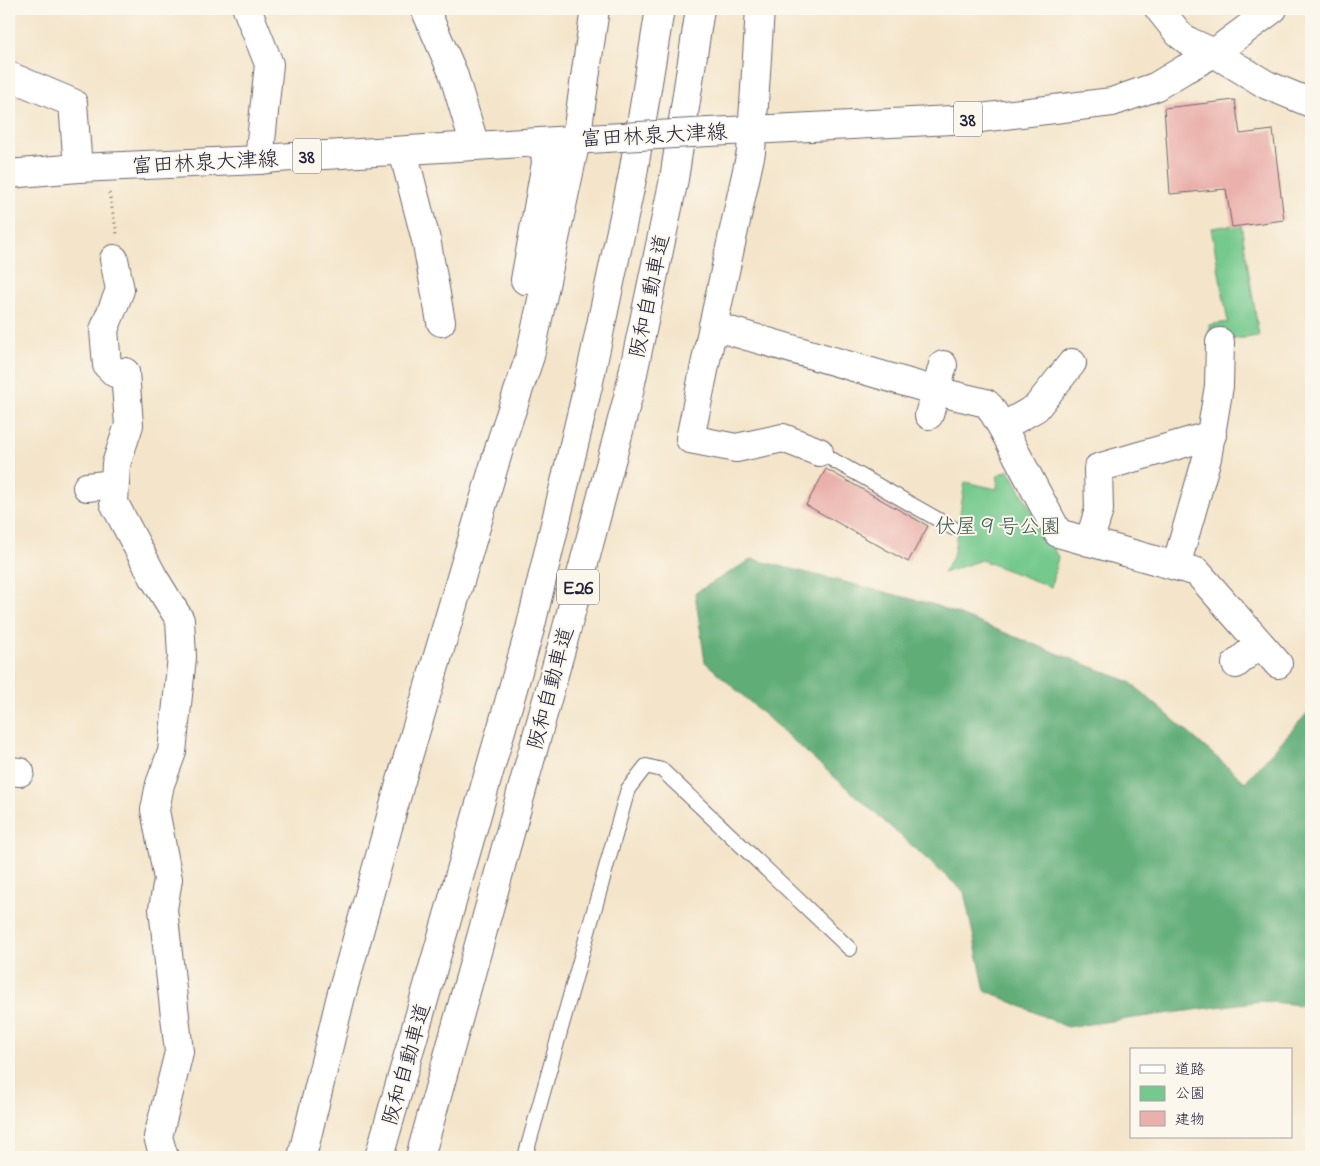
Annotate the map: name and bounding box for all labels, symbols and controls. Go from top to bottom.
road number: 38 [954,102,982,136]
street label: 富田林泉大津線 [580,118,728,156]
road number: 38 [293,138,321,174]
street label: 富田林泉大津線 [131,145,279,183]
street label: 阪和自動車道 [623,232,679,361]
park label: 伏屋９号公園 [935,513,1061,543]
road number: E26 [557,570,599,604]
street label: 阪和自動車道 [521,624,583,753]
street label: 阪和自動車道 [376,1000,440,1129]
legend [1130,1048,1292,1138]
text: 道路 [1175,1059,1205,1081]
text: 公園 [1175,1083,1205,1105]
text: 建物 [1175,1109,1205,1131]

